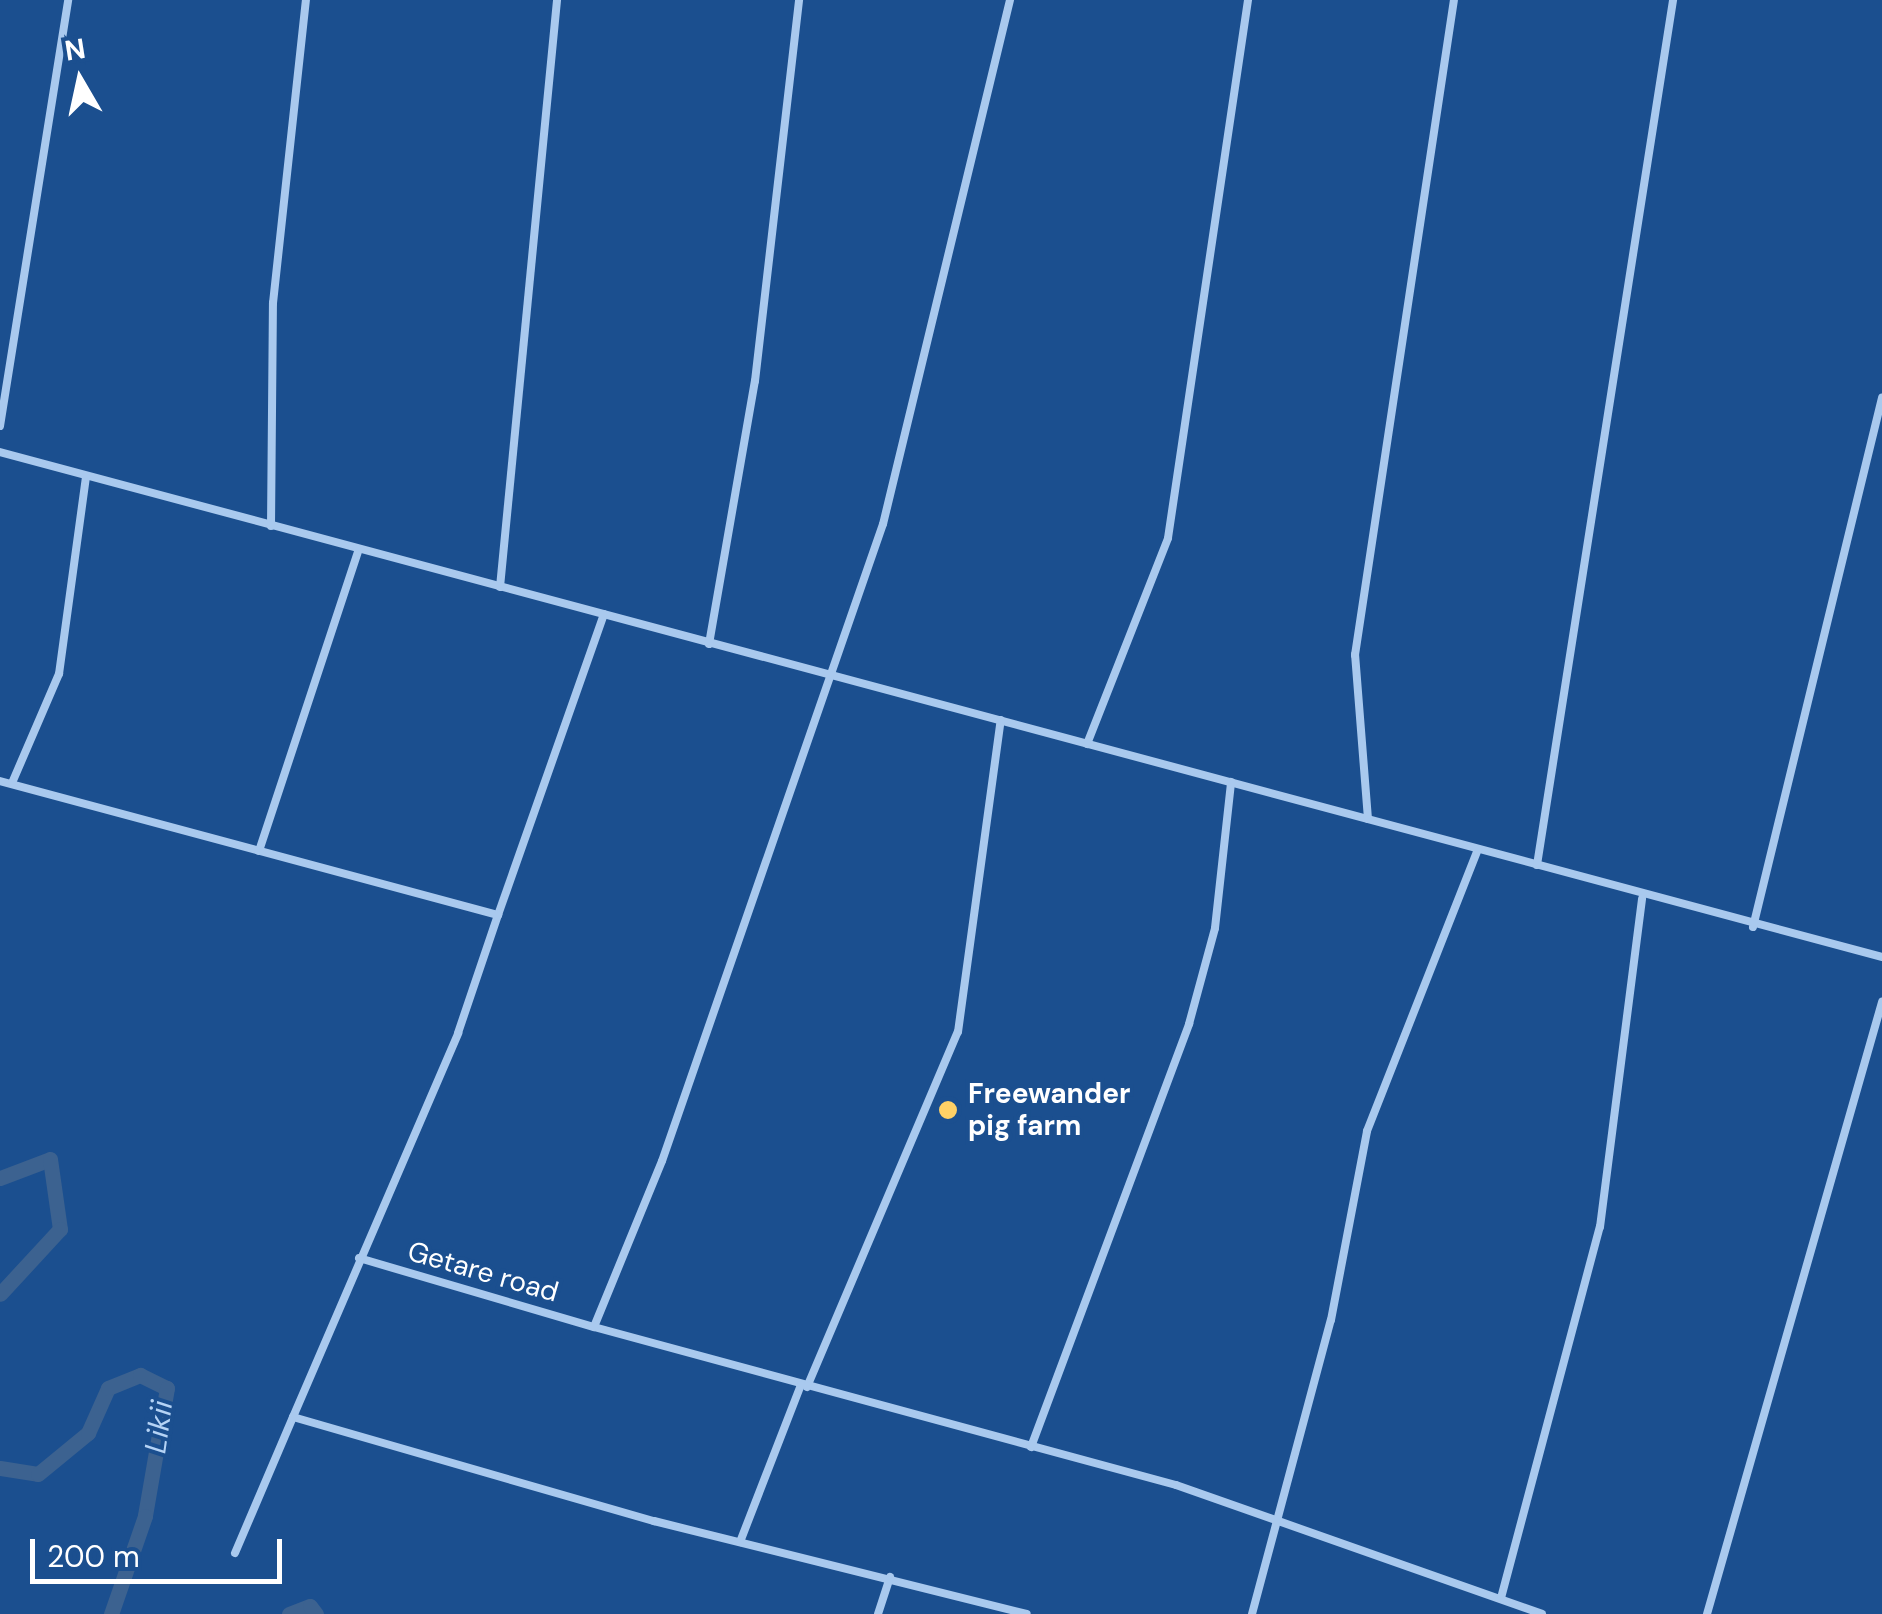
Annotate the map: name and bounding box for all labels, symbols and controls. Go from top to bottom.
north arrow [30,30,130,130]
text: N [62,30,88,70]
place label: Freewander pig farm [968,1077,1131,1143]
marker: Freewander pig farm [937,1099,959,1121]
street label: Getare road [404,1234,562,1310]
water label: Likii [137,1398,181,1456]
scale bar [35,1519,288,1581]
text: 200 m [47,1537,140,1576]

